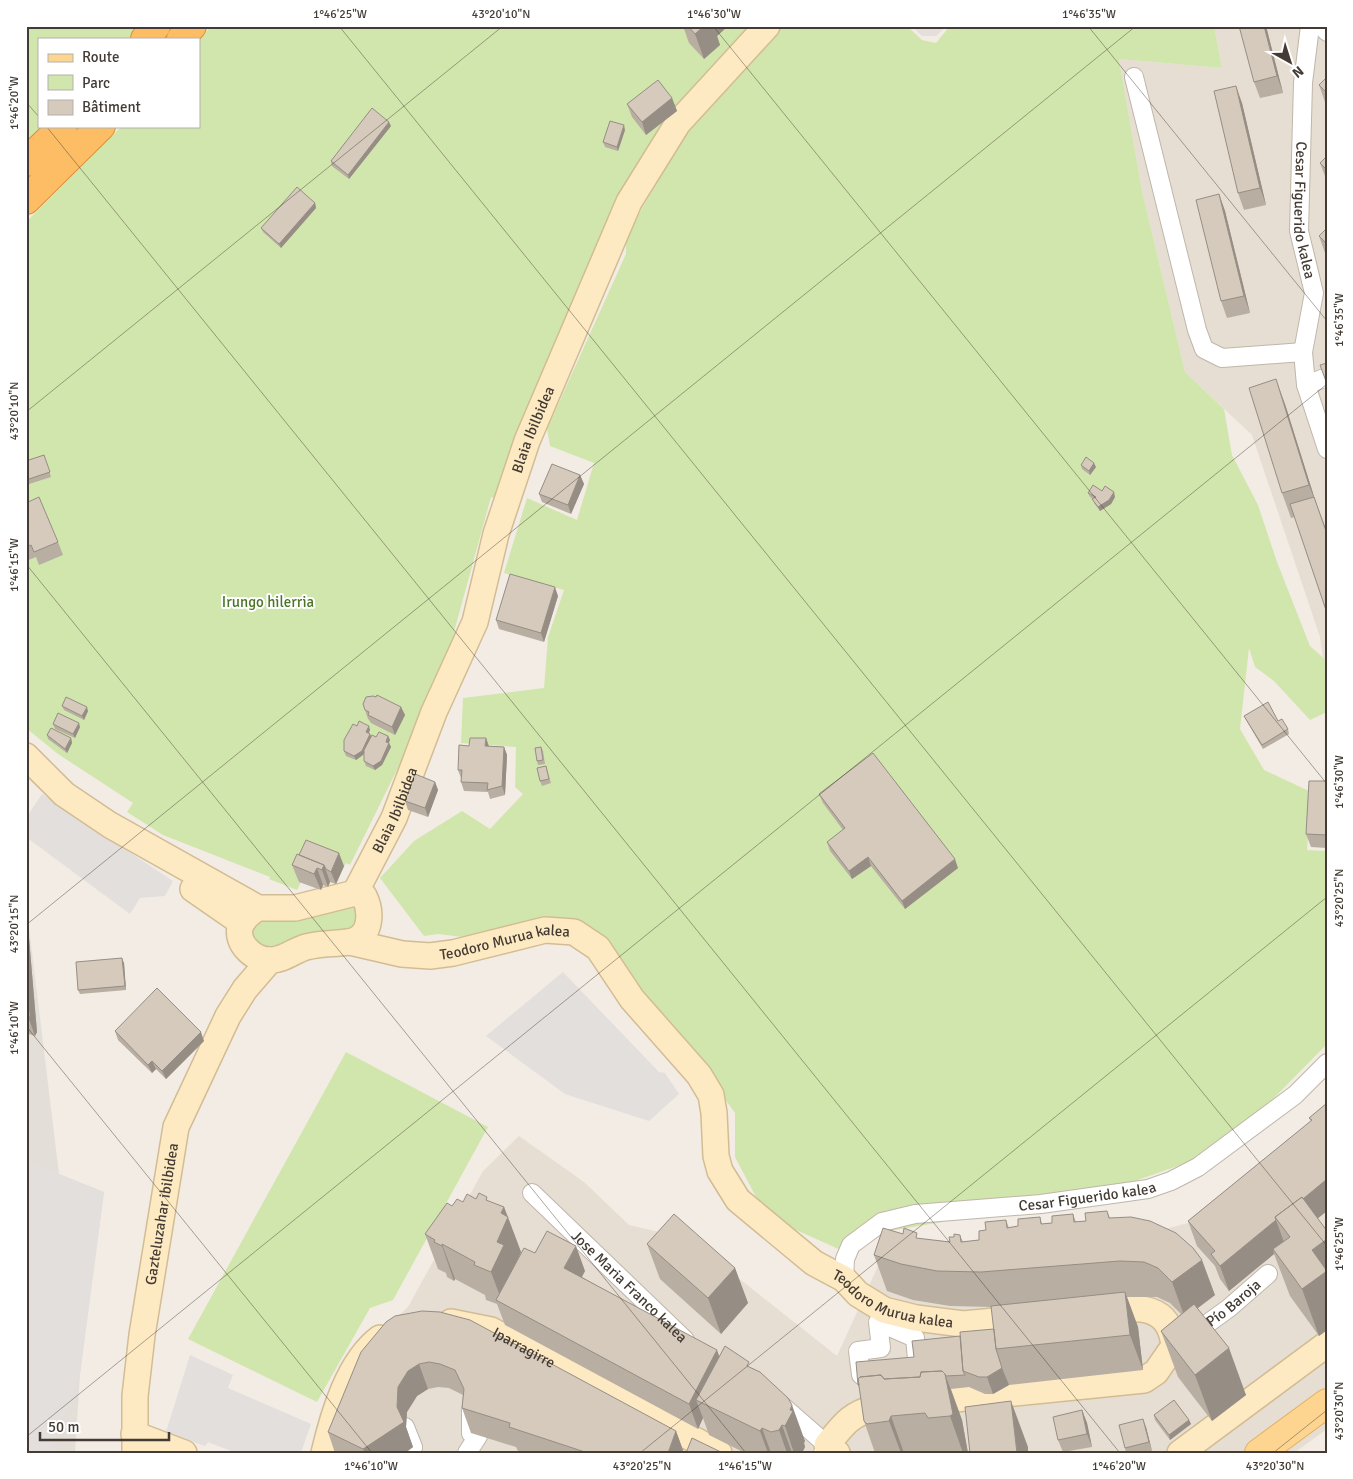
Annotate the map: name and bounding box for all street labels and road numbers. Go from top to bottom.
street label: Cesar Figuerido kalea [1290,141,1319,281]
street label: Blaia Ibilbidea [508,383,558,475]
street label: Blaia Ibilbidea [368,765,421,856]
street label: Teodoro Murua kalea [439,921,571,964]
street label: Gazteluzahar ibilbidea [141,1142,182,1286]
street label: Cesar Figuerido kalea [1018,1178,1158,1215]
street label: Jose Maria Franco kalea [568,1227,691,1346]
street label: Teodoro Murua kalea [830,1266,954,1332]
street label: Pío Baroja [1203,1275,1264,1331]
street label: Iparragirre [489,1323,558,1372]

